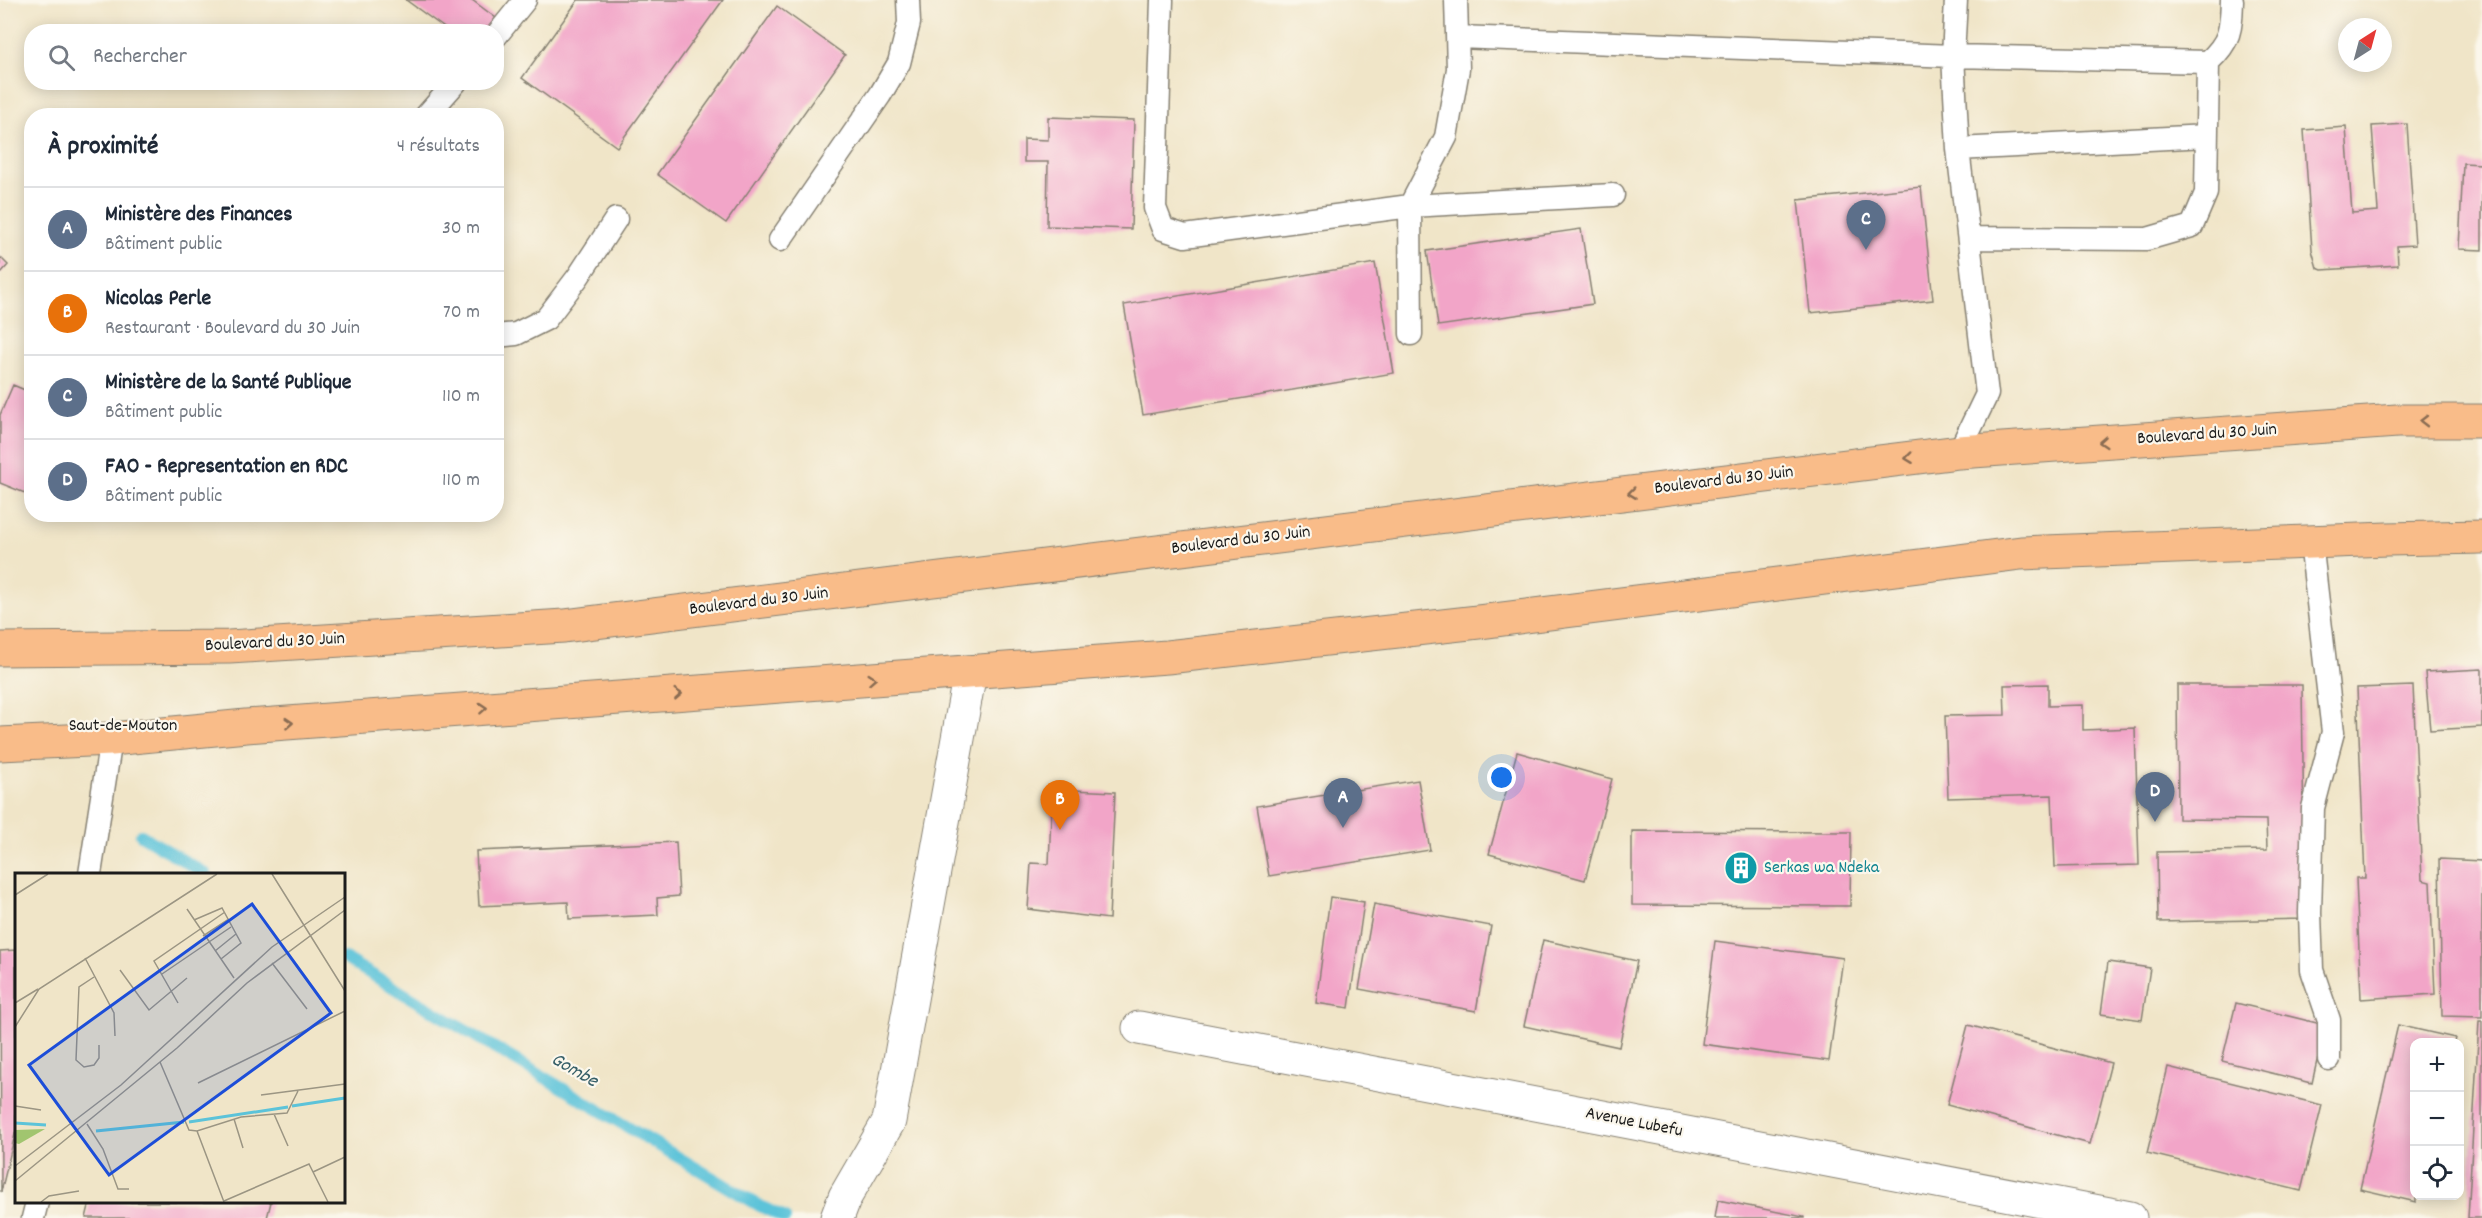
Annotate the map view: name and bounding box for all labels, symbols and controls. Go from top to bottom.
north arrow [2338,18,2392,72]
search box [24,24,504,90]
icon: search [45,41,78,74]
text: Rechercher [93,42,187,73]
text: À proximité [48,129,158,166]
text: 4 résultats [397,133,480,161]
text: Ministère des Finances [105,200,292,231]
pin: C [1846,200,1886,250]
text: A [62,215,73,243]
text: 30 m [442,215,480,243]
text: Bâtiment public [105,231,222,259]
text: Nicolas Perle [105,284,211,315]
text: B [63,299,72,327]
text: 70 m [443,299,480,327]
text: Restaurant · Boulevard du 30 Juin [105,315,360,343]
text: Ministère de la Santé Publique [105,368,352,399]
text: C [63,383,72,411]
text: 110 m [442,383,480,411]
text: Bâtiment public [105,399,222,427]
one-way arrow [2419,415,2428,427]
street label: Boulevard du 30 Juin [2136,418,2278,452]
one-way arrow [2099,435,2108,448]
text: FAO - Representation en RDC [105,452,348,483]
one-way arrow [1904,452,1914,464]
street label: Boulevard du 30 Juin [1653,460,1795,502]
text: D [62,467,73,495]
text: 110 m [442,467,480,495]
text: Bâtiment public [105,483,222,511]
one-way arrow [1628,486,1637,498]
street label: Boulevard du 30 Juin [1170,520,1312,562]
street label: Boulevard du 30 Juin [688,581,830,623]
street label: Boulevard du 30 Juin [205,627,345,659]
one-way arrow [867,673,877,686]
one-way arrow [673,687,682,700]
one-way arrow [479,702,488,715]
street label: Saut-de-Mouton [69,714,177,739]
one-way arrow [284,716,293,729]
your location [1487,763,1516,792]
pin: D [2136,772,2174,822]
pin: A [1324,778,1362,828]
pin: B [1040,780,1080,830]
building icon: Serkas wa Ndeka [1723,850,1759,886]
place label: Serkas wa Ndeka [1764,856,1880,881]
inset map [15,873,345,1203]
map controls [2410,1038,2464,1200]
button: + [2410,1038,2464,1092]
water label: Gombe [545,1046,604,1096]
button: − [2410,1092,2464,1146]
street label: Avenue Lubefu [1583,1101,1685,1145]
button: locate [2410,1146,2464,1200]

